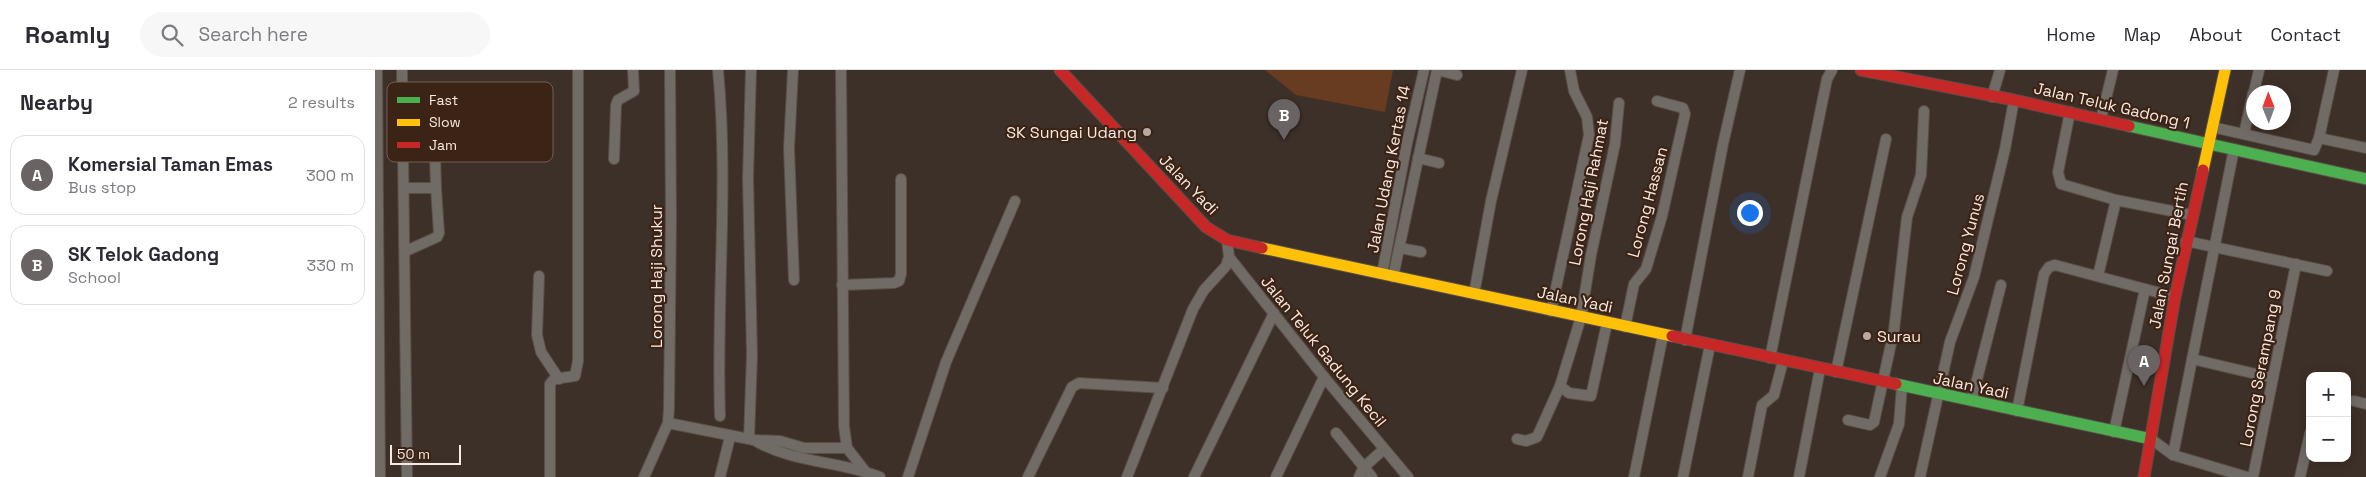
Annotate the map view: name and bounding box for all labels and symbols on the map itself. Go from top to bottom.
street label: Jalan Teluk Gadong 1 [2032,77,2192,134]
legend [387,82,553,162]
street label: Jalan Udang Kertas 14 [1362,84,1415,255]
north arrow [2246,85,2291,130]
text: Fast [429,91,458,109]
pin: B [1268,99,1300,140]
text: Slow [429,113,461,131]
street label: Lorong Haji Rahmat [1564,117,1613,267]
place label: SK Sungai Udang [1006,122,1137,143]
marker: SK Sungai Udang [1141,126,1153,138]
text: Jam [429,136,457,154]
street label: Lorong Hassan [1623,144,1672,260]
street label: Jalan Yadi [1154,149,1223,219]
street label: Jalan Sungai Bertih [2144,180,2193,330]
street label: Lorong Yunus [1942,191,1989,297]
your location [1737,200,1763,226]
street label: Lorong Haji Shukur [646,204,667,348]
street label: Jalan Teluk Gadung Kecil [1256,271,1391,431]
street label: Jalan Yadi [1535,281,1615,318]
street label: Lorong Serampang 9 [2235,288,2286,449]
place label: Surau [1877,326,1921,347]
marker: Surau [1861,330,1873,342]
pin: A [2128,345,2160,386]
street label: Jalan Yadi [1931,367,2011,404]
scale bar [390,442,461,465]

